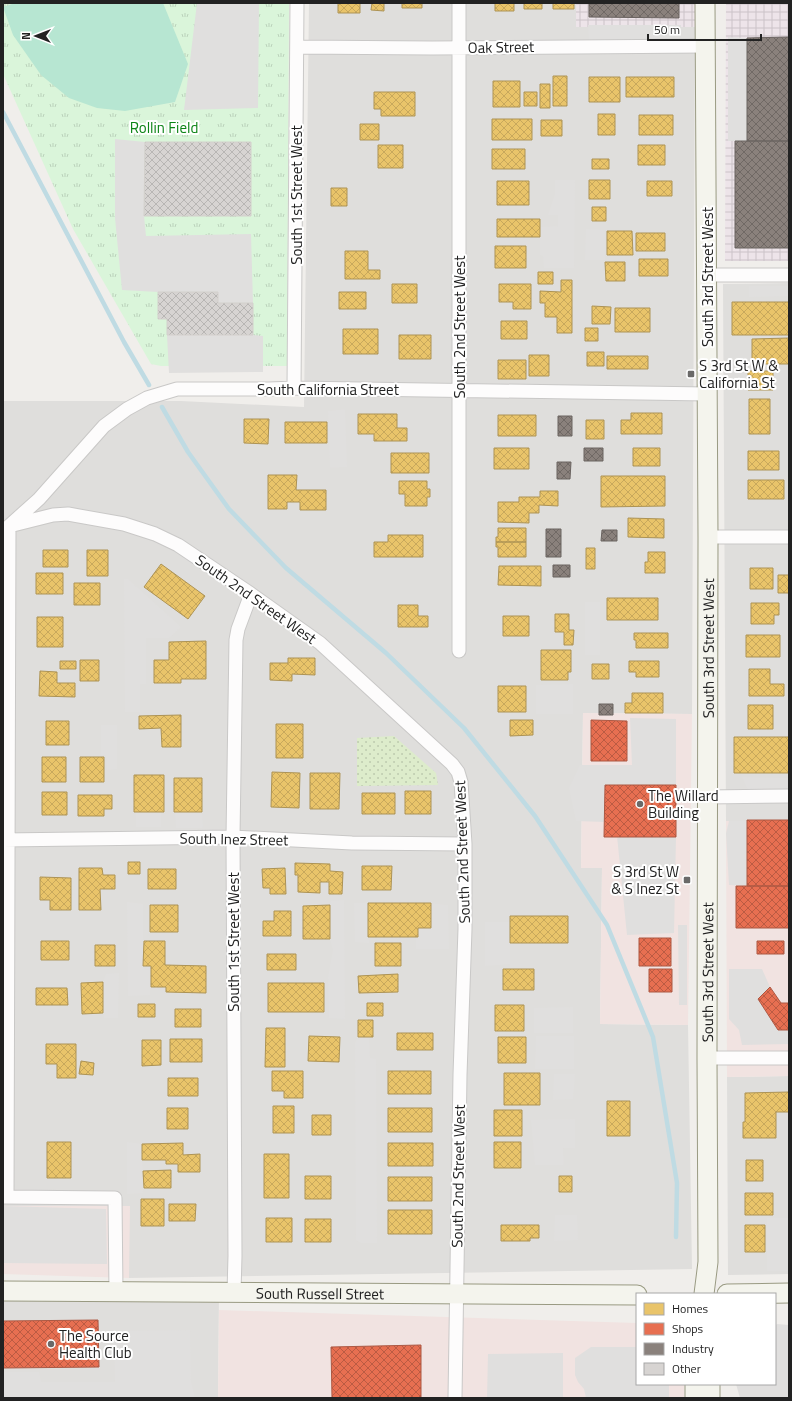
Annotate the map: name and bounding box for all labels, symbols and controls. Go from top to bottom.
north arrow [16,16,56,56]
scale bar [648,16,761,42]
text: 50 m [654,20,680,39]
text: N [18,32,34,40]
street label: Oak Street [468,35,535,59]
park label: Rollin Field [130,116,198,139]
street label: South 1st Street West [285,125,308,265]
street label: South 3rd Street West [696,206,719,347]
street label: South 2nd Street West [448,255,471,399]
place label: S 3rd St W & California St [699,354,779,394]
marker: S 3rd St W & California St [686,369,696,379]
street label: South California Street [257,378,400,401]
street label: South 2nd Street West [191,549,322,650]
street label: South 3rd Street West [696,577,719,718]
street label: South 2nd Street West [448,779,476,924]
place label: The Willard Building [648,784,719,824]
marker: The Willard Building [635,799,645,809]
street label: South Inez Street [179,827,289,851]
place label: S 3rd St W & S Inez St [611,860,680,900]
street label: South 1st Street West [222,872,245,1012]
marker: S 3rd St W & S Inez St [682,875,692,885]
street label: South 3rd Street West [696,901,719,1042]
street label: South 2nd Street West [445,1104,471,1248]
street label: South Russell Street [256,1281,385,1305]
legend [636,1293,776,1385]
text: Homes [672,1299,708,1318]
text: Shops [672,1319,704,1338]
place label: The Source Health Club [59,1324,132,1364]
marker: The Source Health Club [46,1339,56,1349]
text: Industry [672,1339,714,1358]
text: Other [672,1359,701,1378]

